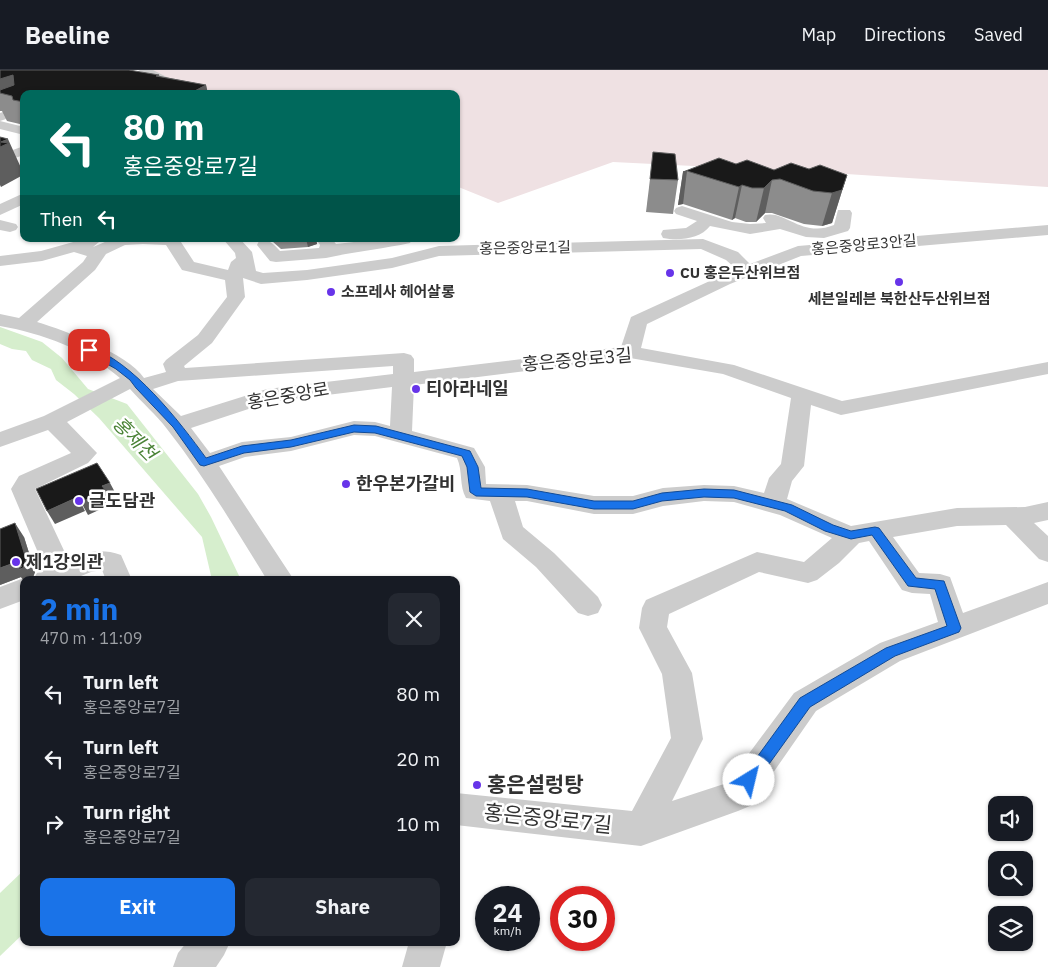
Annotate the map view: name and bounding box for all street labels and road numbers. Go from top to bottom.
street label: 홍은중앙로3안길 [811,230,917,259]
street label: 홍은중앙로1길 [479,237,571,258]
street label: 홍은중앙로3길 [521,343,633,376]
street label: 홍은중앙로 [245,377,331,414]
street label: 홍은중앙로7길 [483,797,613,839]

